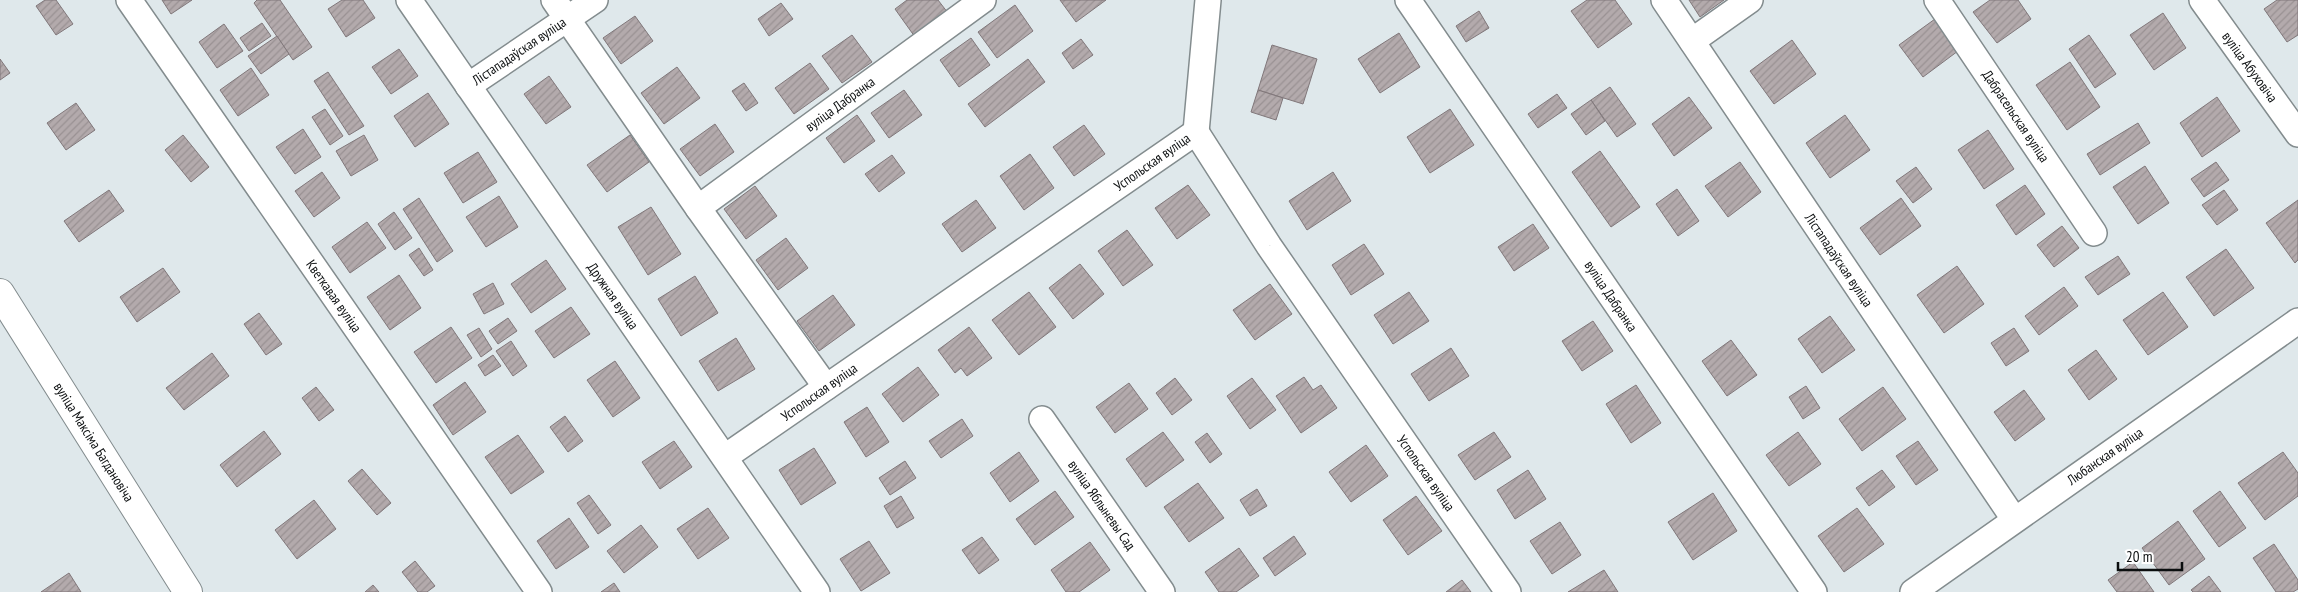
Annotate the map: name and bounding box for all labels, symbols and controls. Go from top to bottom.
street label: Лістападаўская вуліца [468,13,569,90]
street label: вуліца Абуховіча [2218,28,2282,106]
street label: Дабрасельская вуліца [1978,66,2054,166]
street label: вуліца Дабранка [802,73,878,135]
street label: Успольская вуліца [1110,129,1194,195]
street label: Лістападаўская вуліца [1800,209,1877,310]
street label: Кветкавая вуліца [302,256,366,336]
street label: вуліца Дабранка [1581,257,1641,335]
street label: Дружная вуліца [583,259,643,333]
street label: Успольская вуліца [777,359,861,425]
street label: вуліца Максіма Багдановіча [50,379,138,505]
street label: Любанская вуліца [2063,423,2146,489]
street label: Успольская вуліца [1393,431,1459,515]
street label: вуліца Яблыневы Сад [1064,456,1140,554]
scale bar [2118,540,2182,572]
text: 20 m [2126,547,2152,566]

